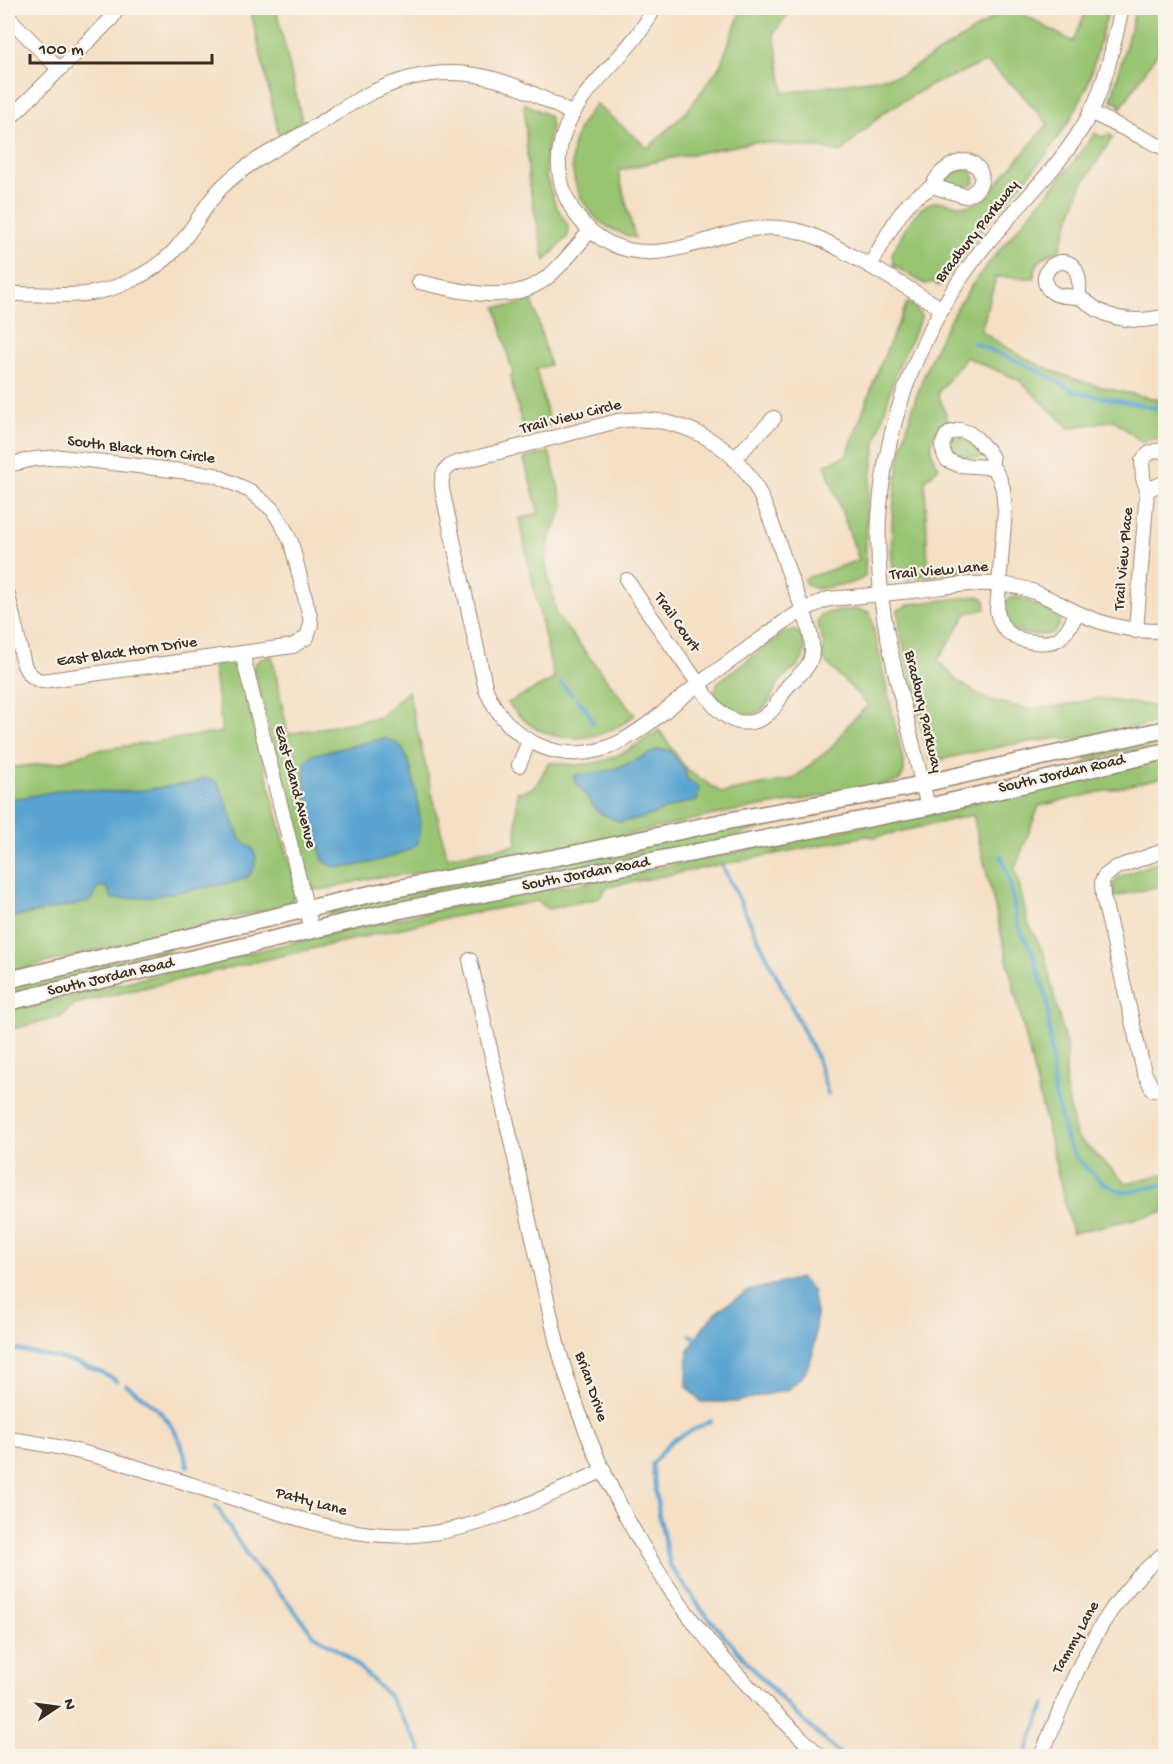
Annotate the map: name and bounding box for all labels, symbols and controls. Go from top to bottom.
scale bar [30,27,212,65]
text: 100 m [38,40,84,61]
street label: Bradbury Parkway [931,177,1024,288]
street label: Trail View Circle [518,396,624,440]
street label: South Black Horn Circle [66,433,217,470]
street label: Trail View Place [1111,506,1139,612]
street label: Trail View Lane [888,558,990,586]
street label: Trail Court [648,589,704,658]
street label: East Black Horn Drive [56,634,199,672]
street label: Bradbury Parkway [898,648,945,775]
street label: East Eland Avenue [268,724,320,851]
street label: South Jordan Road [997,751,1129,799]
street label: South Jordan Road [521,853,653,897]
street label: South Jordan Road [46,954,178,1002]
street label: Brian Drive [569,1349,611,1425]
street label: Patty Lane [272,1484,349,1522]
street label: Tammy Lane [1049,1598,1105,1678]
north arrow [27,1677,87,1737]
text: N [58,1697,79,1712]

